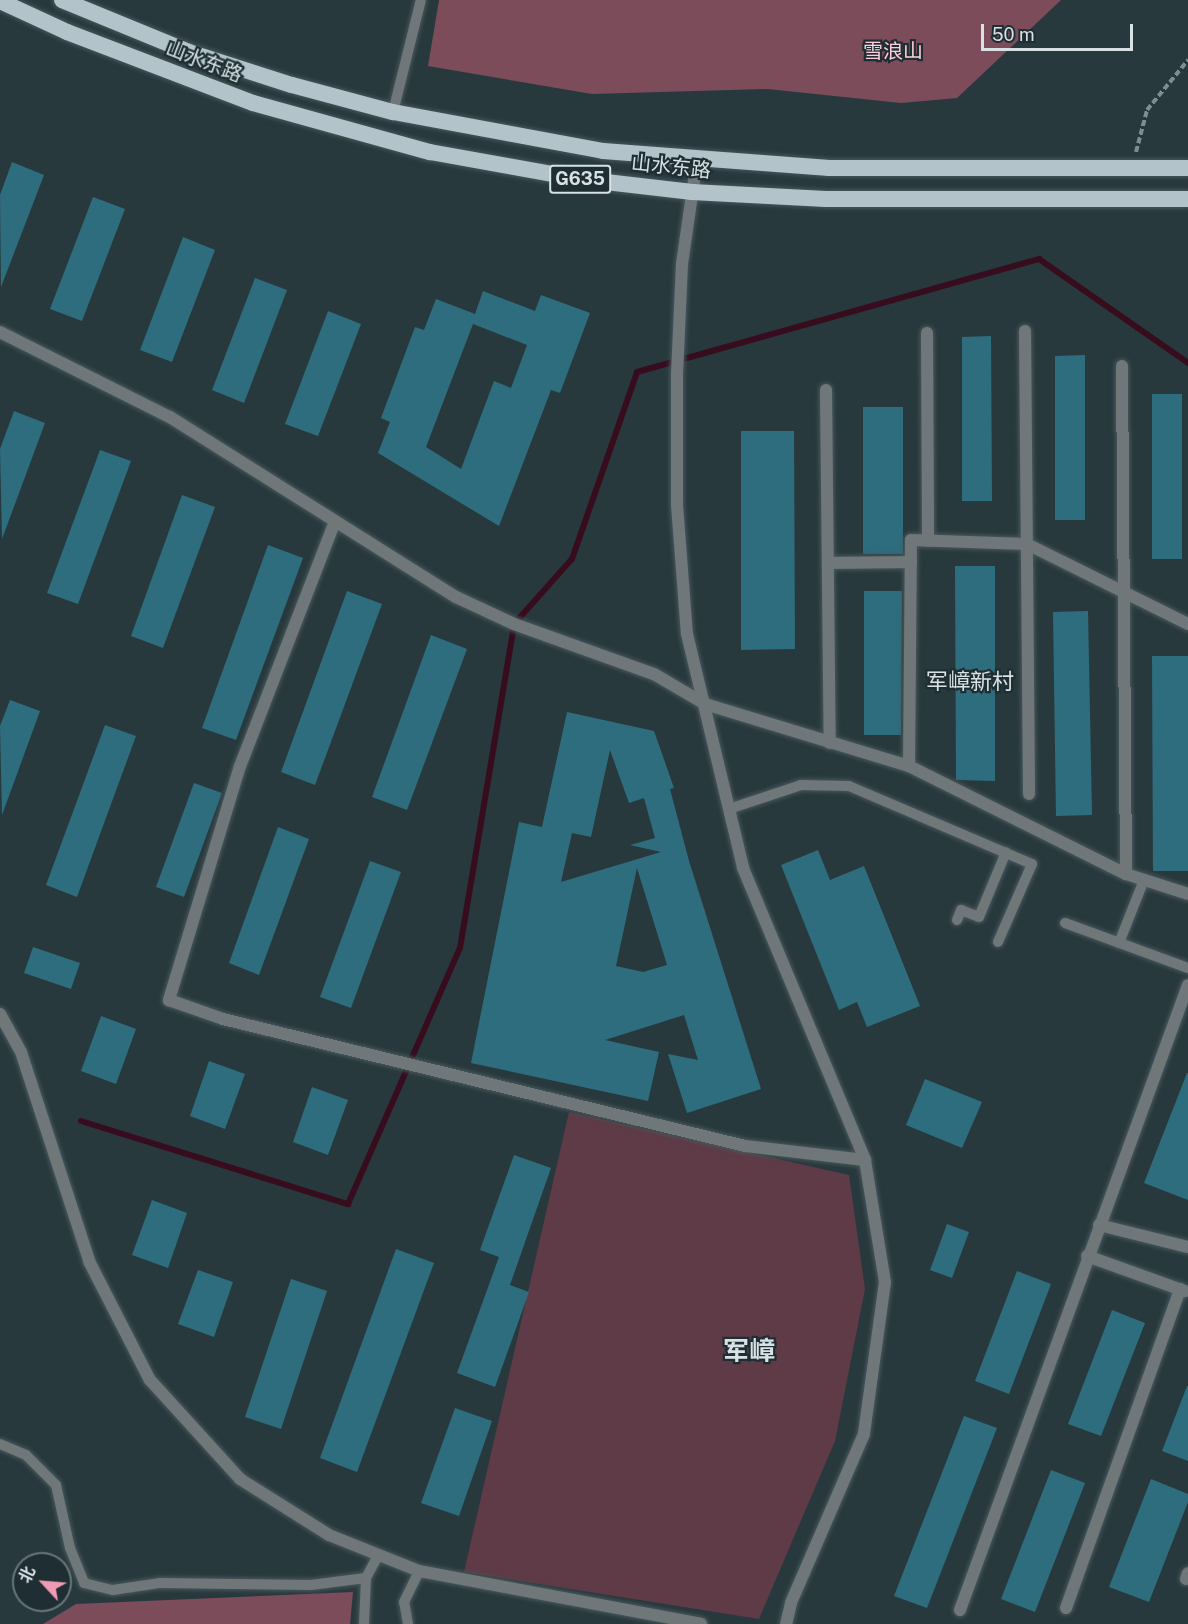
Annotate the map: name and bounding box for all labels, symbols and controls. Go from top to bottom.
scale bar [984,12,1136,50]
text: 50 m [992,24,1035,45]
street label: 山水东路 [162,36,246,88]
park label: 雪浪山 [863,39,923,63]
street label: 山水东路 [630,151,712,183]
road number: G635 [548,164,612,194]
district label: 军嶂新村 [926,669,1014,695]
district label: 军嶂 [723,1335,775,1367]
north arrow [12,1552,72,1612]
text: 北 [15,1563,39,1586]

